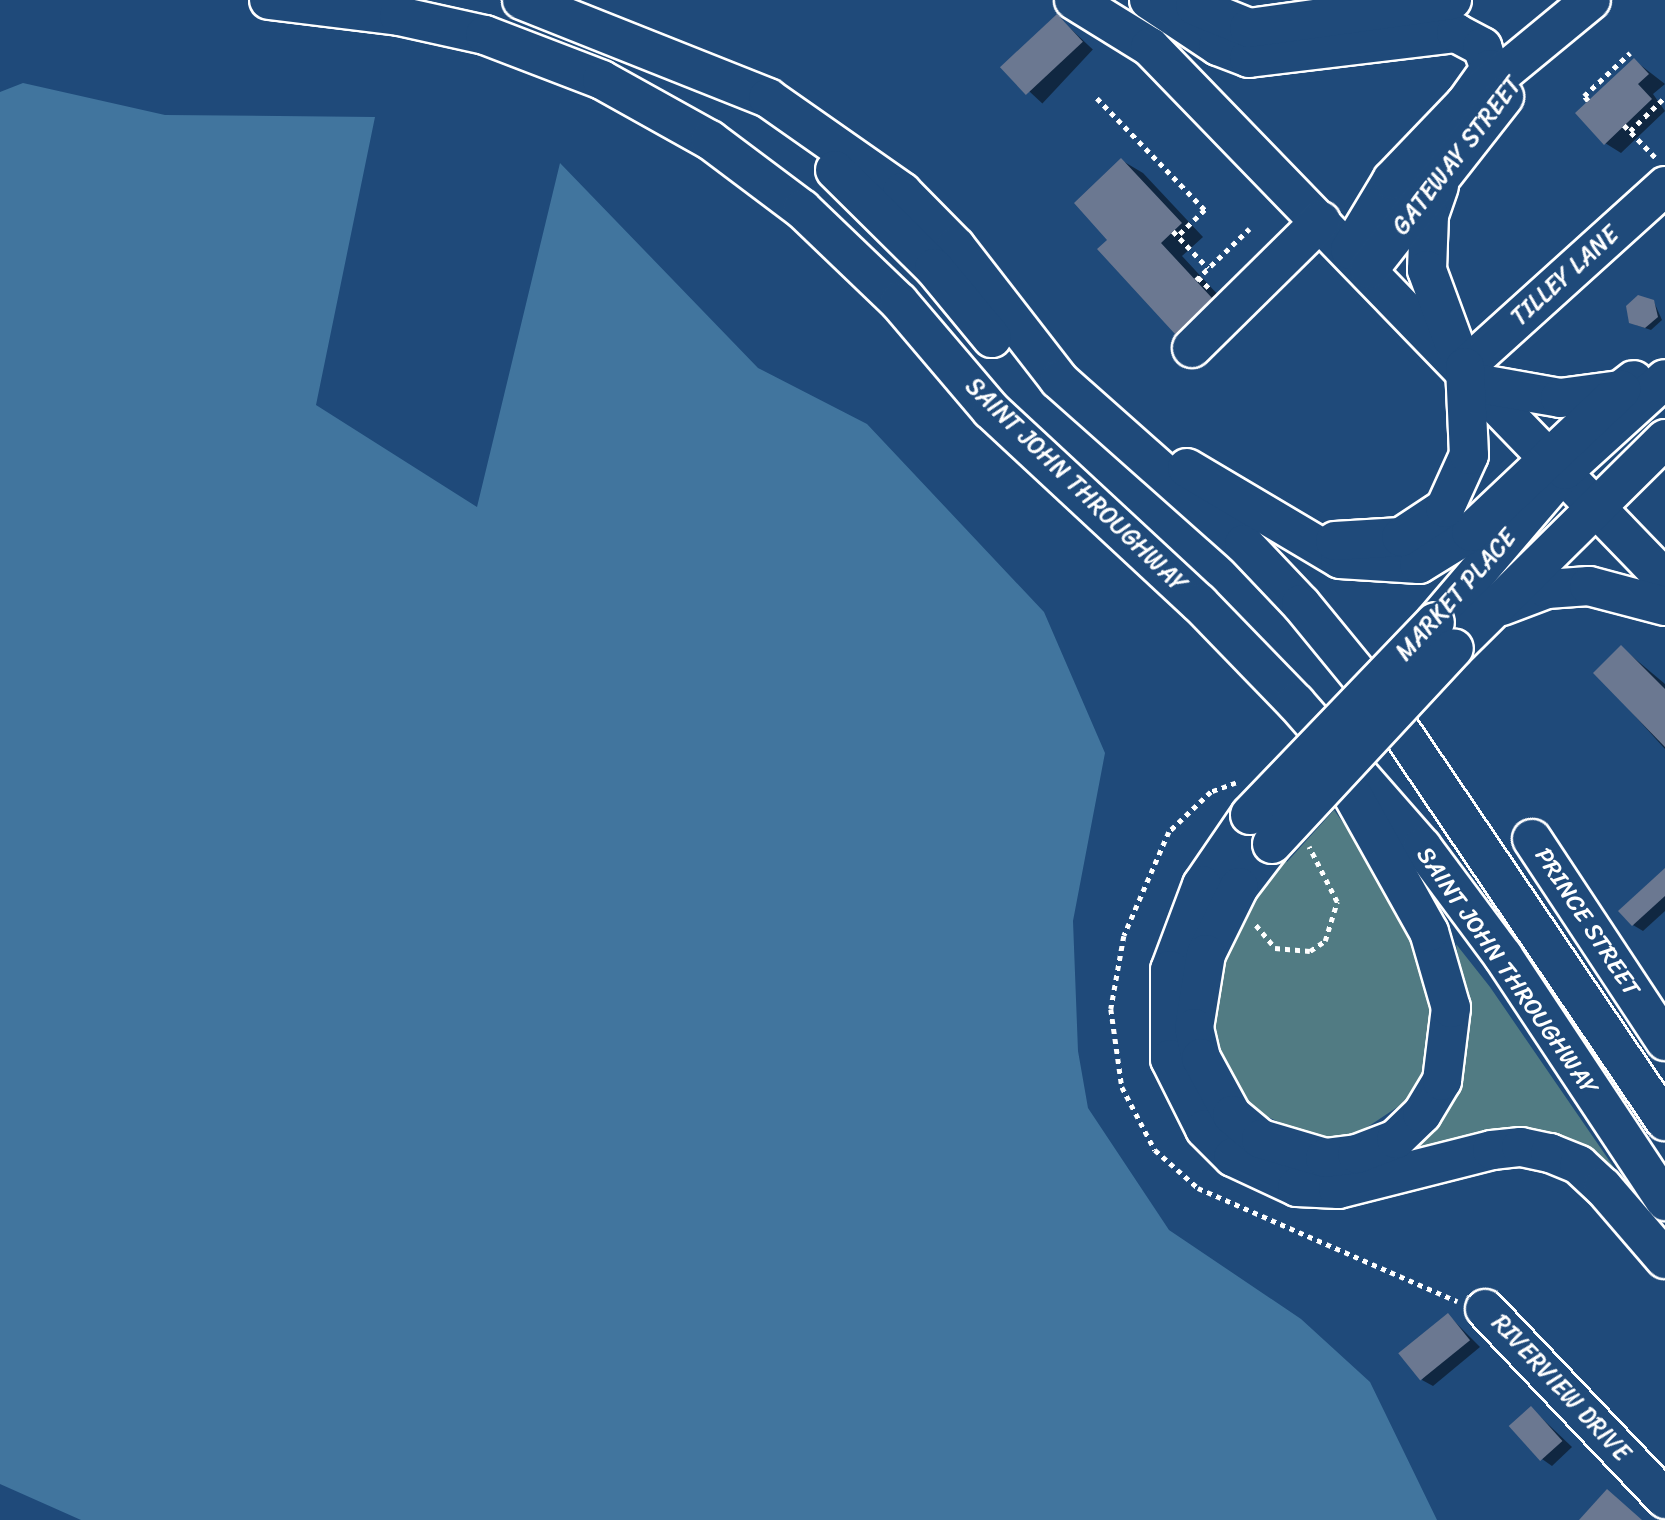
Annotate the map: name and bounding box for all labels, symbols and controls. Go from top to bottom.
street label: GATEWAY STREET [1386,71,1528,241]
street label: TILLEY LANE [1505,220,1625,332]
street label: SAINT JOHN THROUGHWAY [960,372,1192,598]
street label: MARKET PLACE [1390,524,1522,666]
street label: SAINT JOHN THROUGHWAY [1410,841,1604,1101]
street label: PRINCE STREET [1528,842,1646,1002]
street label: RIVERVIEW DRIVE [1485,1308,1637,1468]

